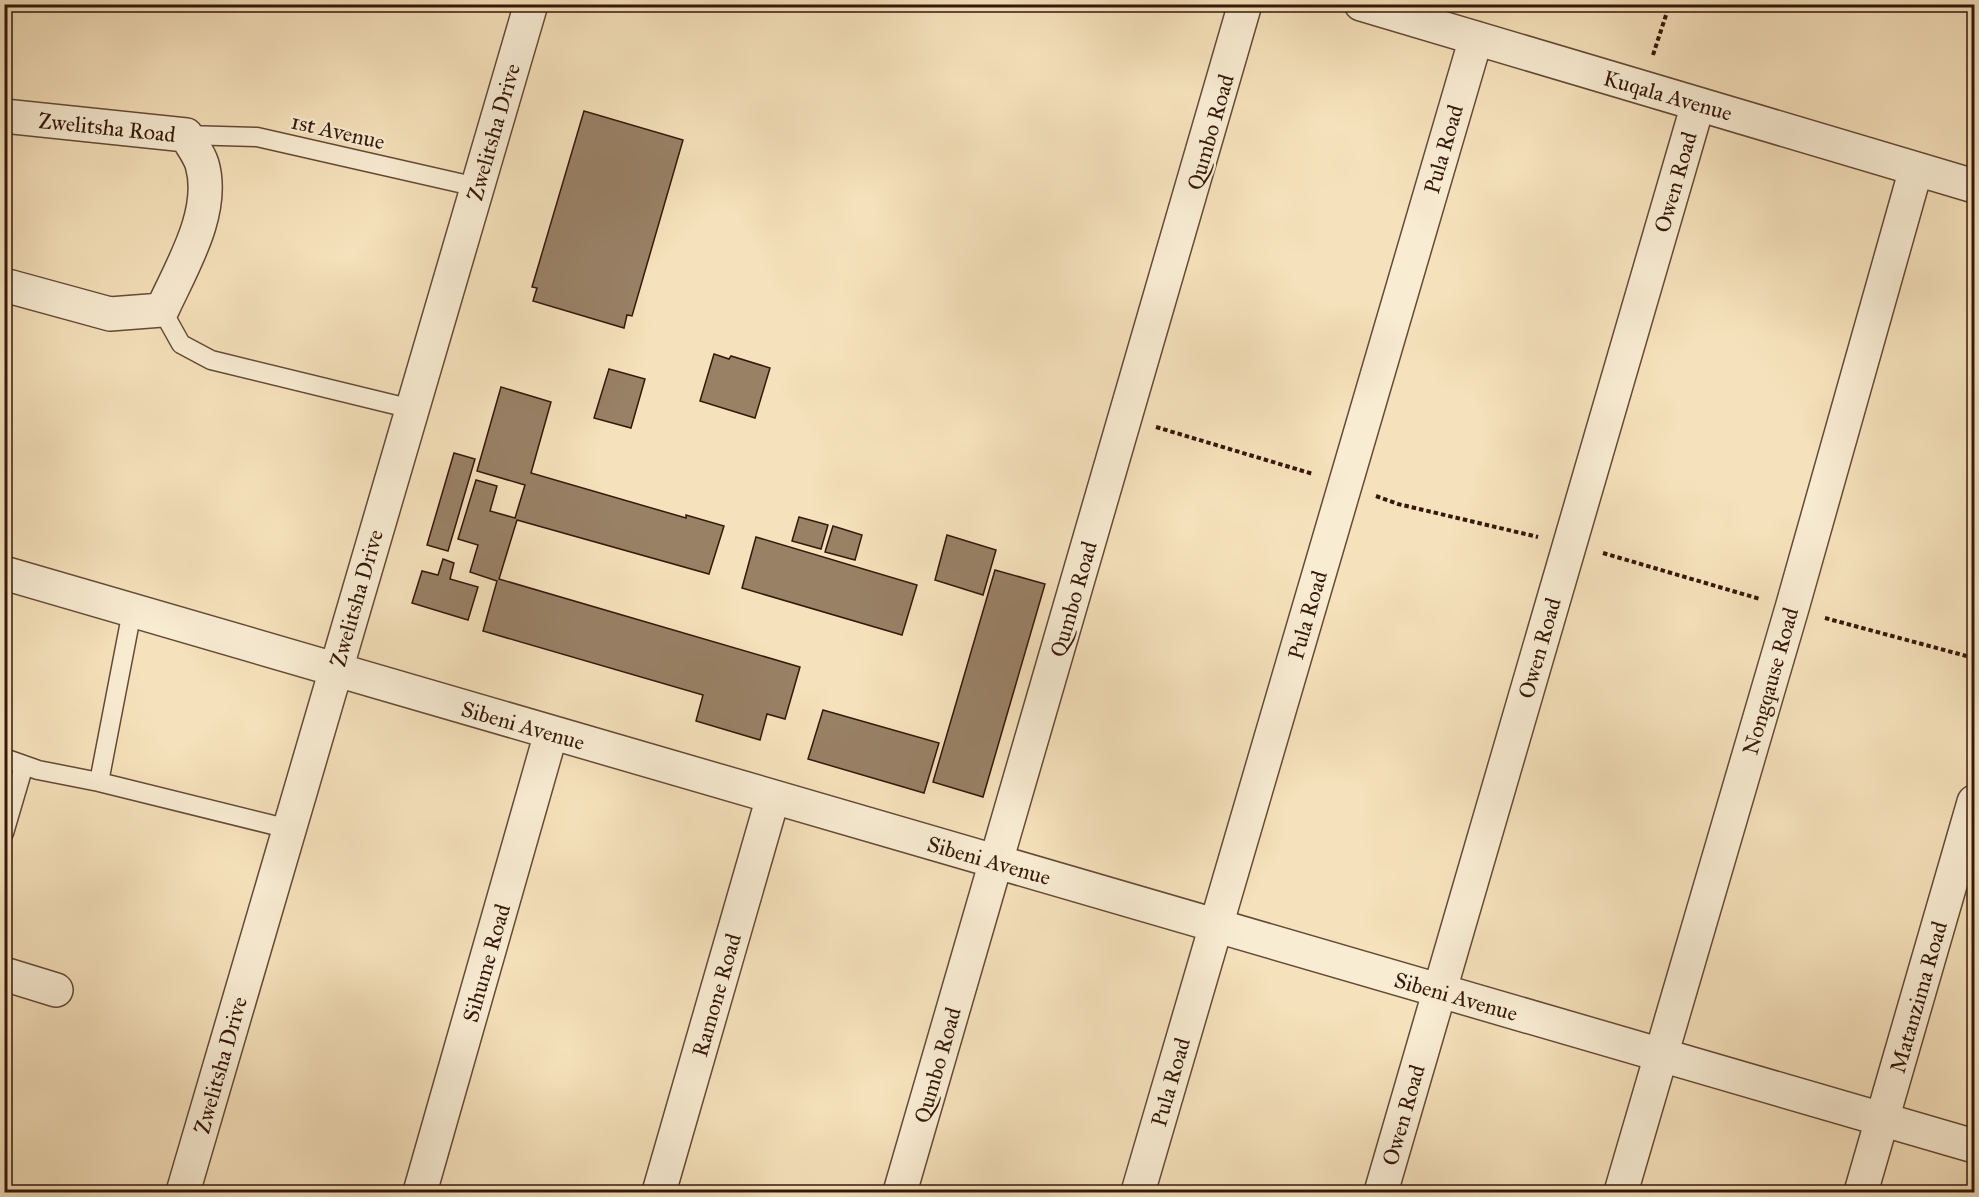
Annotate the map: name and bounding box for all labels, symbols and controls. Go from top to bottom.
street label: Zwelitsha Drive [461,60,526,204]
street label: Kuqala Avenue [1600,64,1735,127]
street label: Qumbo Road [1181,71,1240,193]
street label: Pula Road [1418,102,1469,197]
street label: Zwelitsha Road [37,107,177,148]
street label: 1st Avenue [288,108,387,155]
street label: Owen Road [1648,129,1703,236]
street label: Zwelitsha Drive [324,526,389,670]
street label: Qumbo Road [1044,538,1103,660]
street label: Pula Road [1282,568,1333,663]
street label: Owen Road [1512,595,1567,702]
street label: Nongqause Road [1737,604,1804,758]
street label: Sibeni Avenue [458,695,588,756]
street label: Sibeni Avenue [924,830,1054,891]
street label: Sihume Road [457,901,516,1025]
street label: Matanzima Road [1884,918,1953,1076]
street label: Ramone Road [686,930,747,1060]
street label: Sibeni Avenue [1391,966,1521,1027]
street label: Zwelitsha Drive [188,993,253,1137]
street label: Qumbo Road [908,1004,967,1126]
street label: Pula Road [1145,1035,1196,1130]
street label: Owen Road [1376,1062,1431,1169]

